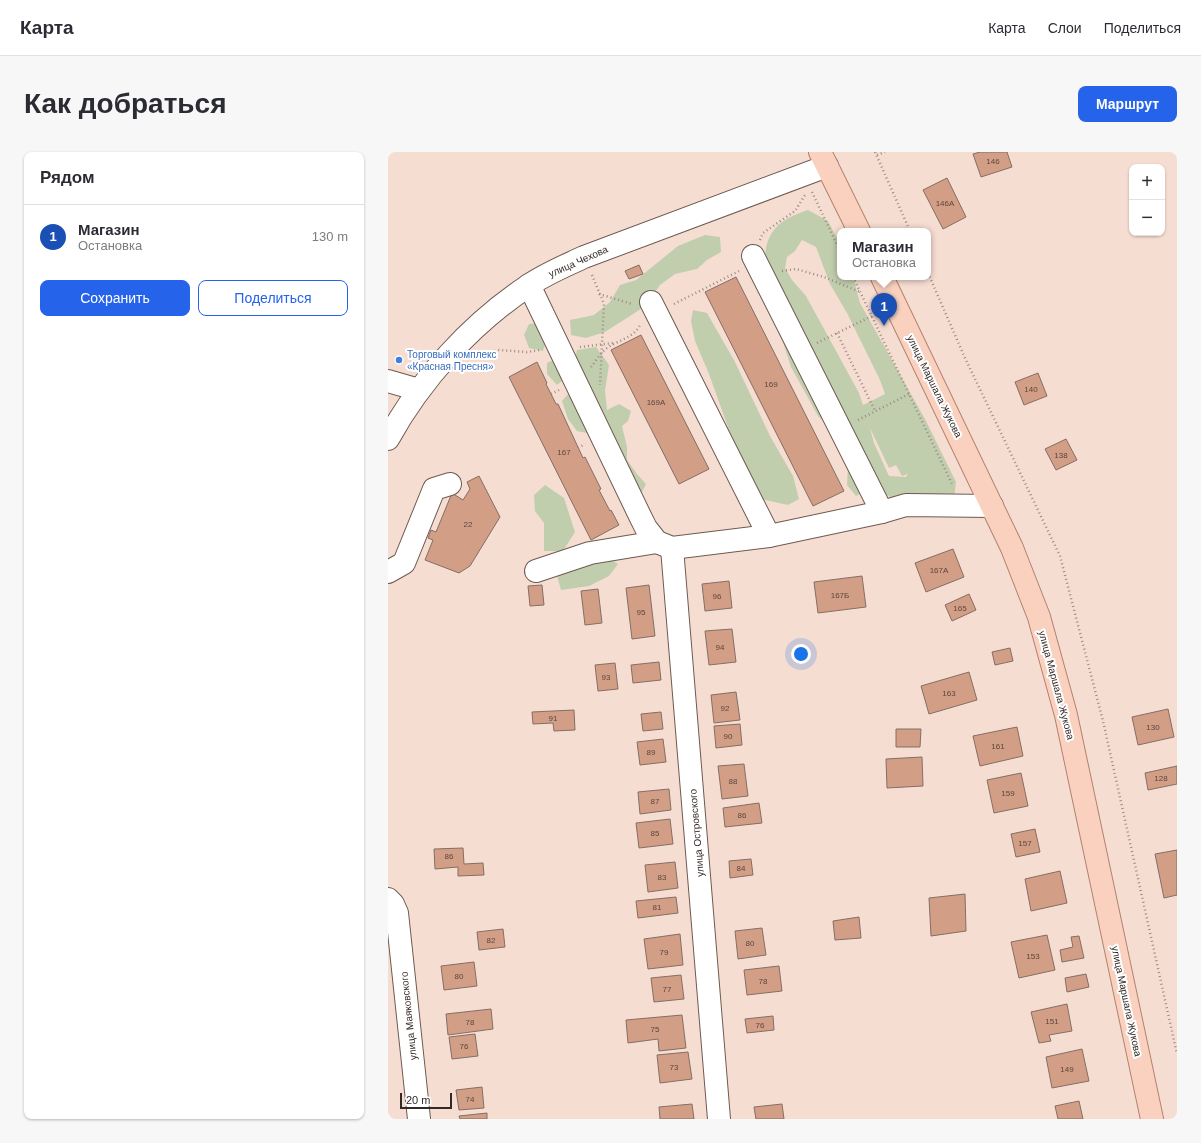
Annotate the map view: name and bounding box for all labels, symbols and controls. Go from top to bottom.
text: Карта [20,17,74,38]
text: Карта [988,20,1026,36]
text: Слои [1048,20,1082,36]
text: Поделиться [1104,20,1181,36]
button: Маршрут [1078,86,1177,122]
text: Как добраться [24,88,226,119]
house number: 146 [986,157,1000,166]
map controls [1129,164,1165,236]
button: + [1129,164,1165,200]
text: Рядом [40,168,95,187]
house number: 146А [936,199,955,208]
button: − [1129,200,1165,236]
text: Магазин [78,221,140,238]
popup [837,228,931,280]
text: 1 [49,229,57,244]
text: 130 m [312,229,348,244]
text: Остановка [78,238,142,253]
text: Магазин [852,238,913,255]
street label: улица Чехова [547,243,610,279]
text: Остановка [852,255,916,270]
button: Сохранить [40,280,190,316]
button: Поделиться [198,280,348,316]
pin: 1 [871,293,897,326]
street label: улица Маршала Жукова [905,333,964,440]
place label: Торговый комплекс «Красная Пресня» [407,349,497,372]
marker: Торговый комплекс «Красная Пресня» [394,355,404,365]
house number: 169 [764,380,778,389]
house number: 140 [1024,385,1038,394]
house number: 169А [647,398,666,407]
house number: 167 [557,448,571,457]
house number: 138 [1054,451,1068,460]
house number: 22 [464,520,473,529]
house number: 167А [930,566,949,575]
house number: 167Б [831,591,849,600]
house number: 96 [713,592,722,601]
house number: 165 [953,604,967,613]
house number: 95 [637,608,646,617]
street label: улица Маршала Жукова [1037,629,1077,741]
house number: 94 [716,643,725,652]
your location [791,644,811,664]
house number: 93 [602,673,611,682]
house number: 163 [942,689,956,698]
house number: 92 [721,704,730,713]
house number: 91 [549,714,558,723]
house number: 130 [1146,723,1160,732]
house number: 90 [724,732,733,741]
house number: 161 [991,742,1005,751]
house number: 89 [647,748,656,757]
house number: 128 [1154,774,1168,783]
house number: 88 [729,777,738,786]
street label: улица Островского [687,788,706,877]
house number: 159 [1001,789,1015,798]
house number: 87 [651,797,660,806]
house number: 86 [738,811,747,820]
house number: 85 [651,829,660,838]
house number: 157 [1018,839,1032,848]
house number: 86 [445,852,454,861]
house number: 84 [737,864,746,873]
house number: 83 [658,873,667,882]
house number: 81 [653,903,662,912]
house number: 82 [487,936,496,945]
house number: 80 [746,939,755,948]
street label: улица Маршала Жукова [1109,945,1144,1058]
house number: 79 [660,948,669,957]
house number: 153 [1026,952,1040,961]
street label: улица Маяковского [398,971,419,1061]
house number: 80 [455,972,464,981]
house number: 78 [759,977,768,986]
house number: 77 [663,985,672,994]
house number: 151 [1045,1017,1059,1026]
house number: 78 [466,1018,475,1027]
house number: 76 [756,1021,765,1030]
house number: 75 [651,1025,660,1034]
house number: 76 [460,1042,469,1051]
house number: 73 [670,1063,679,1072]
house number: 149 [1060,1065,1074,1074]
scale bar [400,1091,452,1110]
text: 20 m [406,1094,430,1106]
house number: 74 [466,1095,475,1104]

